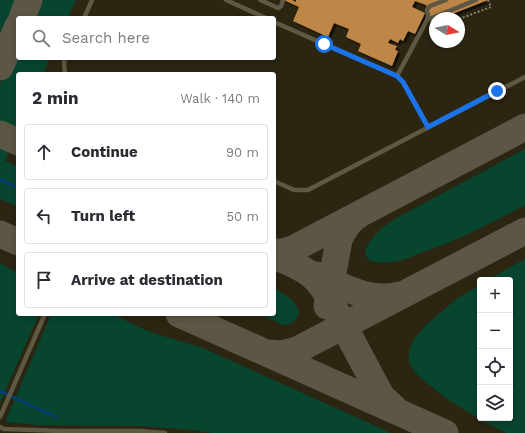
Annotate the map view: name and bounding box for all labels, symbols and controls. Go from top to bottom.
north arrow [429,12,465,48]
search box [16,16,276,60]
icon: search [30,27,52,49]
text: Search here [62,29,150,47]
route start [315,35,333,53]
route end [488,82,506,100]
text: 2 min [32,88,78,108]
text: Walk · 140 m [180,91,260,106]
icon: ahead [33,141,55,163]
text: Continue [71,143,138,161]
text: 90 m [226,145,259,160]
icon: left [33,205,55,227]
text: Turn left [71,207,135,225]
text: 50 m [227,209,259,224]
icon: arrive [33,269,55,291]
text: Arrive at destination [71,271,223,289]
map controls [477,277,513,421]
button: + [477,277,513,313]
button: − [477,313,513,349]
button: locate [477,349,513,385]
button: layers [477,385,513,421]

